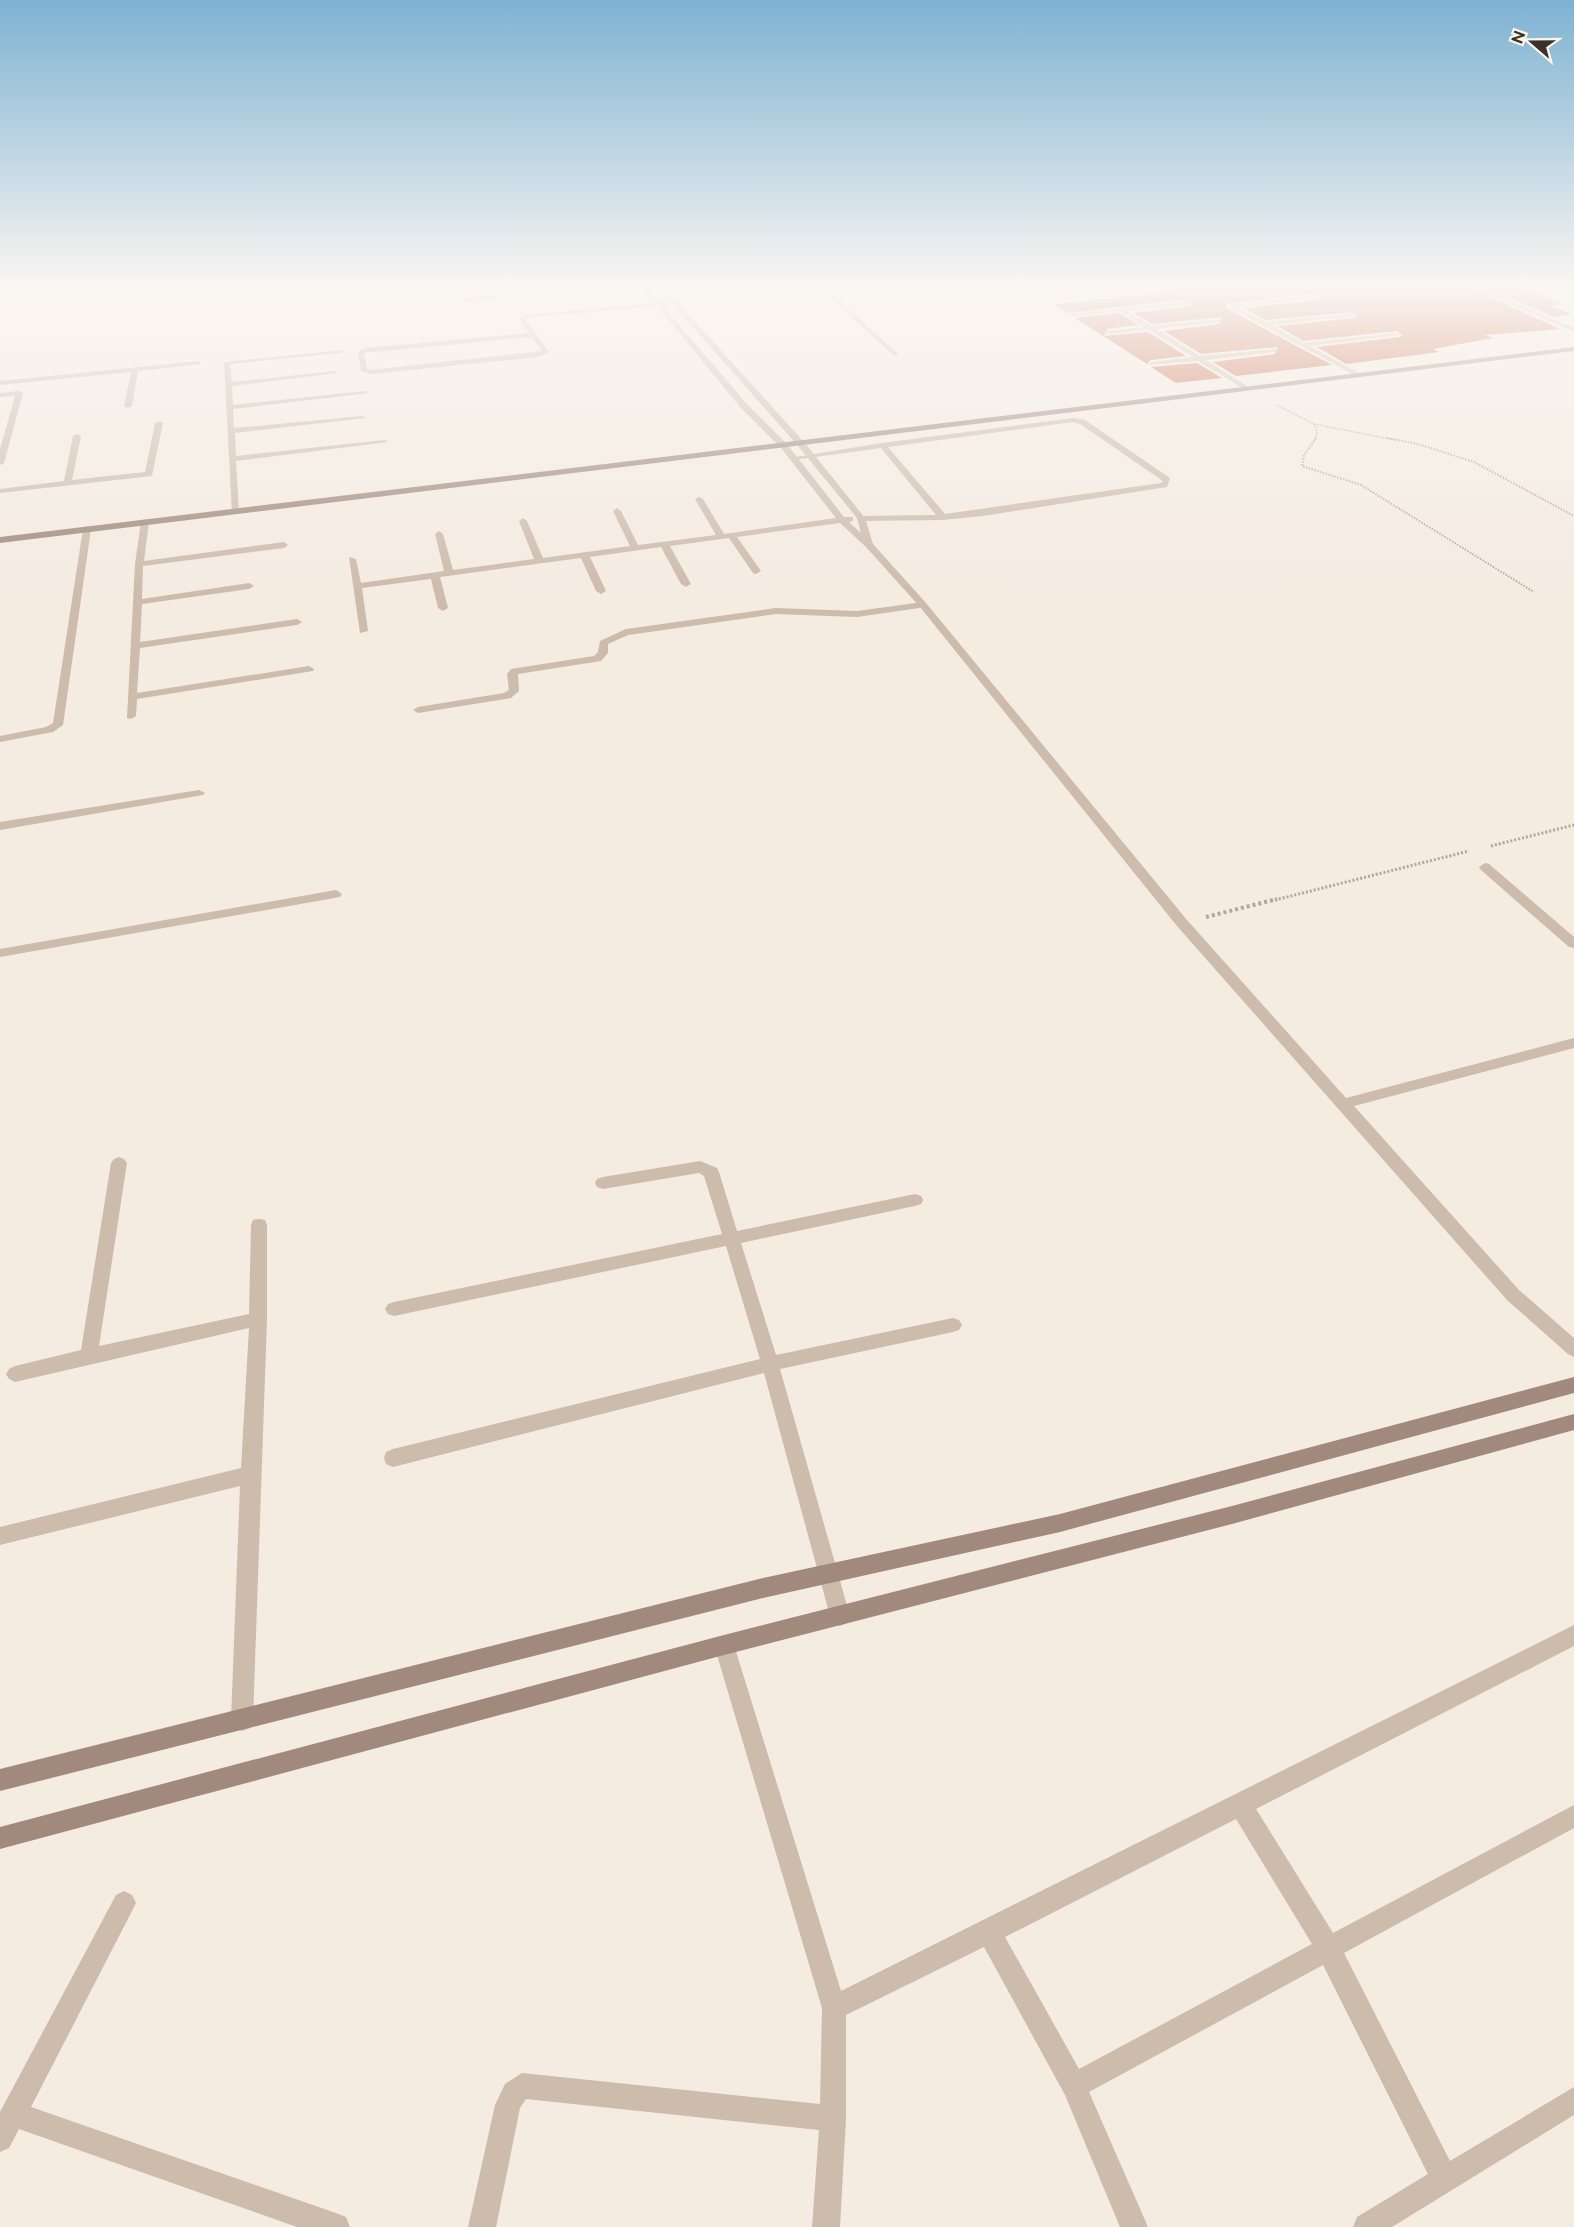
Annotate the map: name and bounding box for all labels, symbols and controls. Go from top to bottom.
north arrow [1502,12,1562,72]
text: N [1507,28,1529,46]

